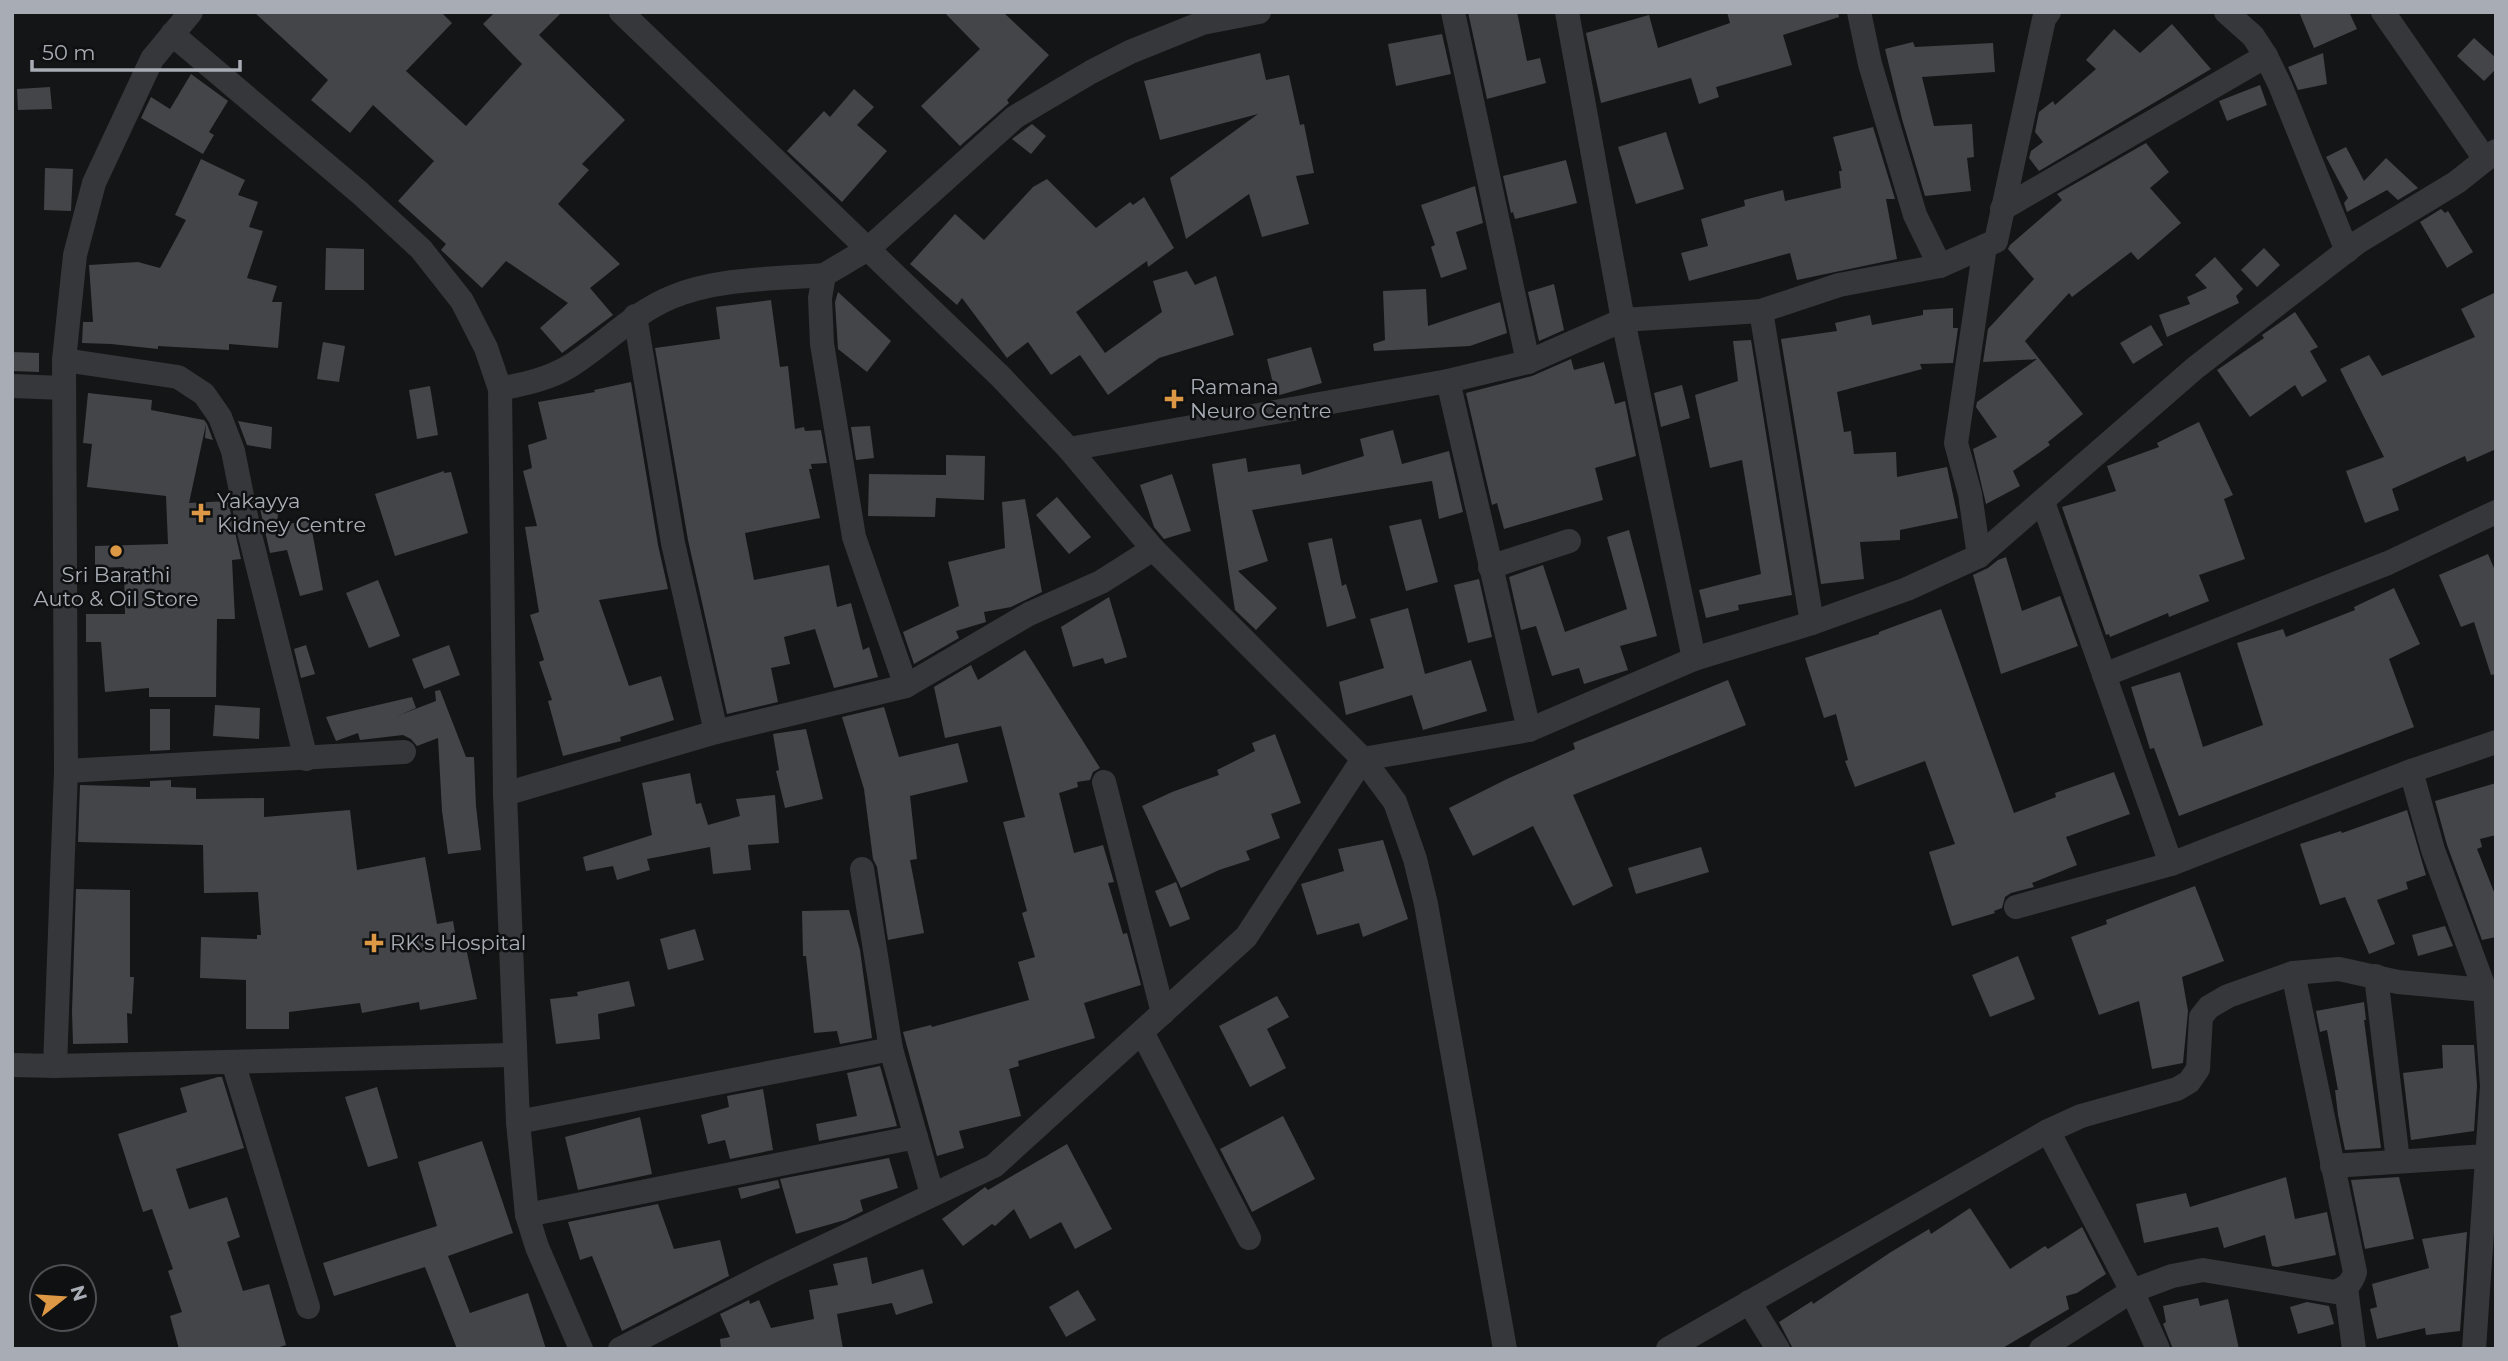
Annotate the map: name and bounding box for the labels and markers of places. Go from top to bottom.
place label: Ramana Neuro Centre [1190,374,1331,423]
marker: Ramana Neuro Centre [1164,389,1184,409]
place label: Yakayya Kidney Centre [217,488,366,537]
marker: Yakayya Kidney Centre [191,503,211,523]
marker: Sri Barathi Auto & Oil Store [108,543,124,559]
place label: Sri Barathi Auto & Oil Store [34,562,198,611]
place label: RK's Hospital [390,930,526,955]
marker: RK's Hospital [364,933,384,953]

